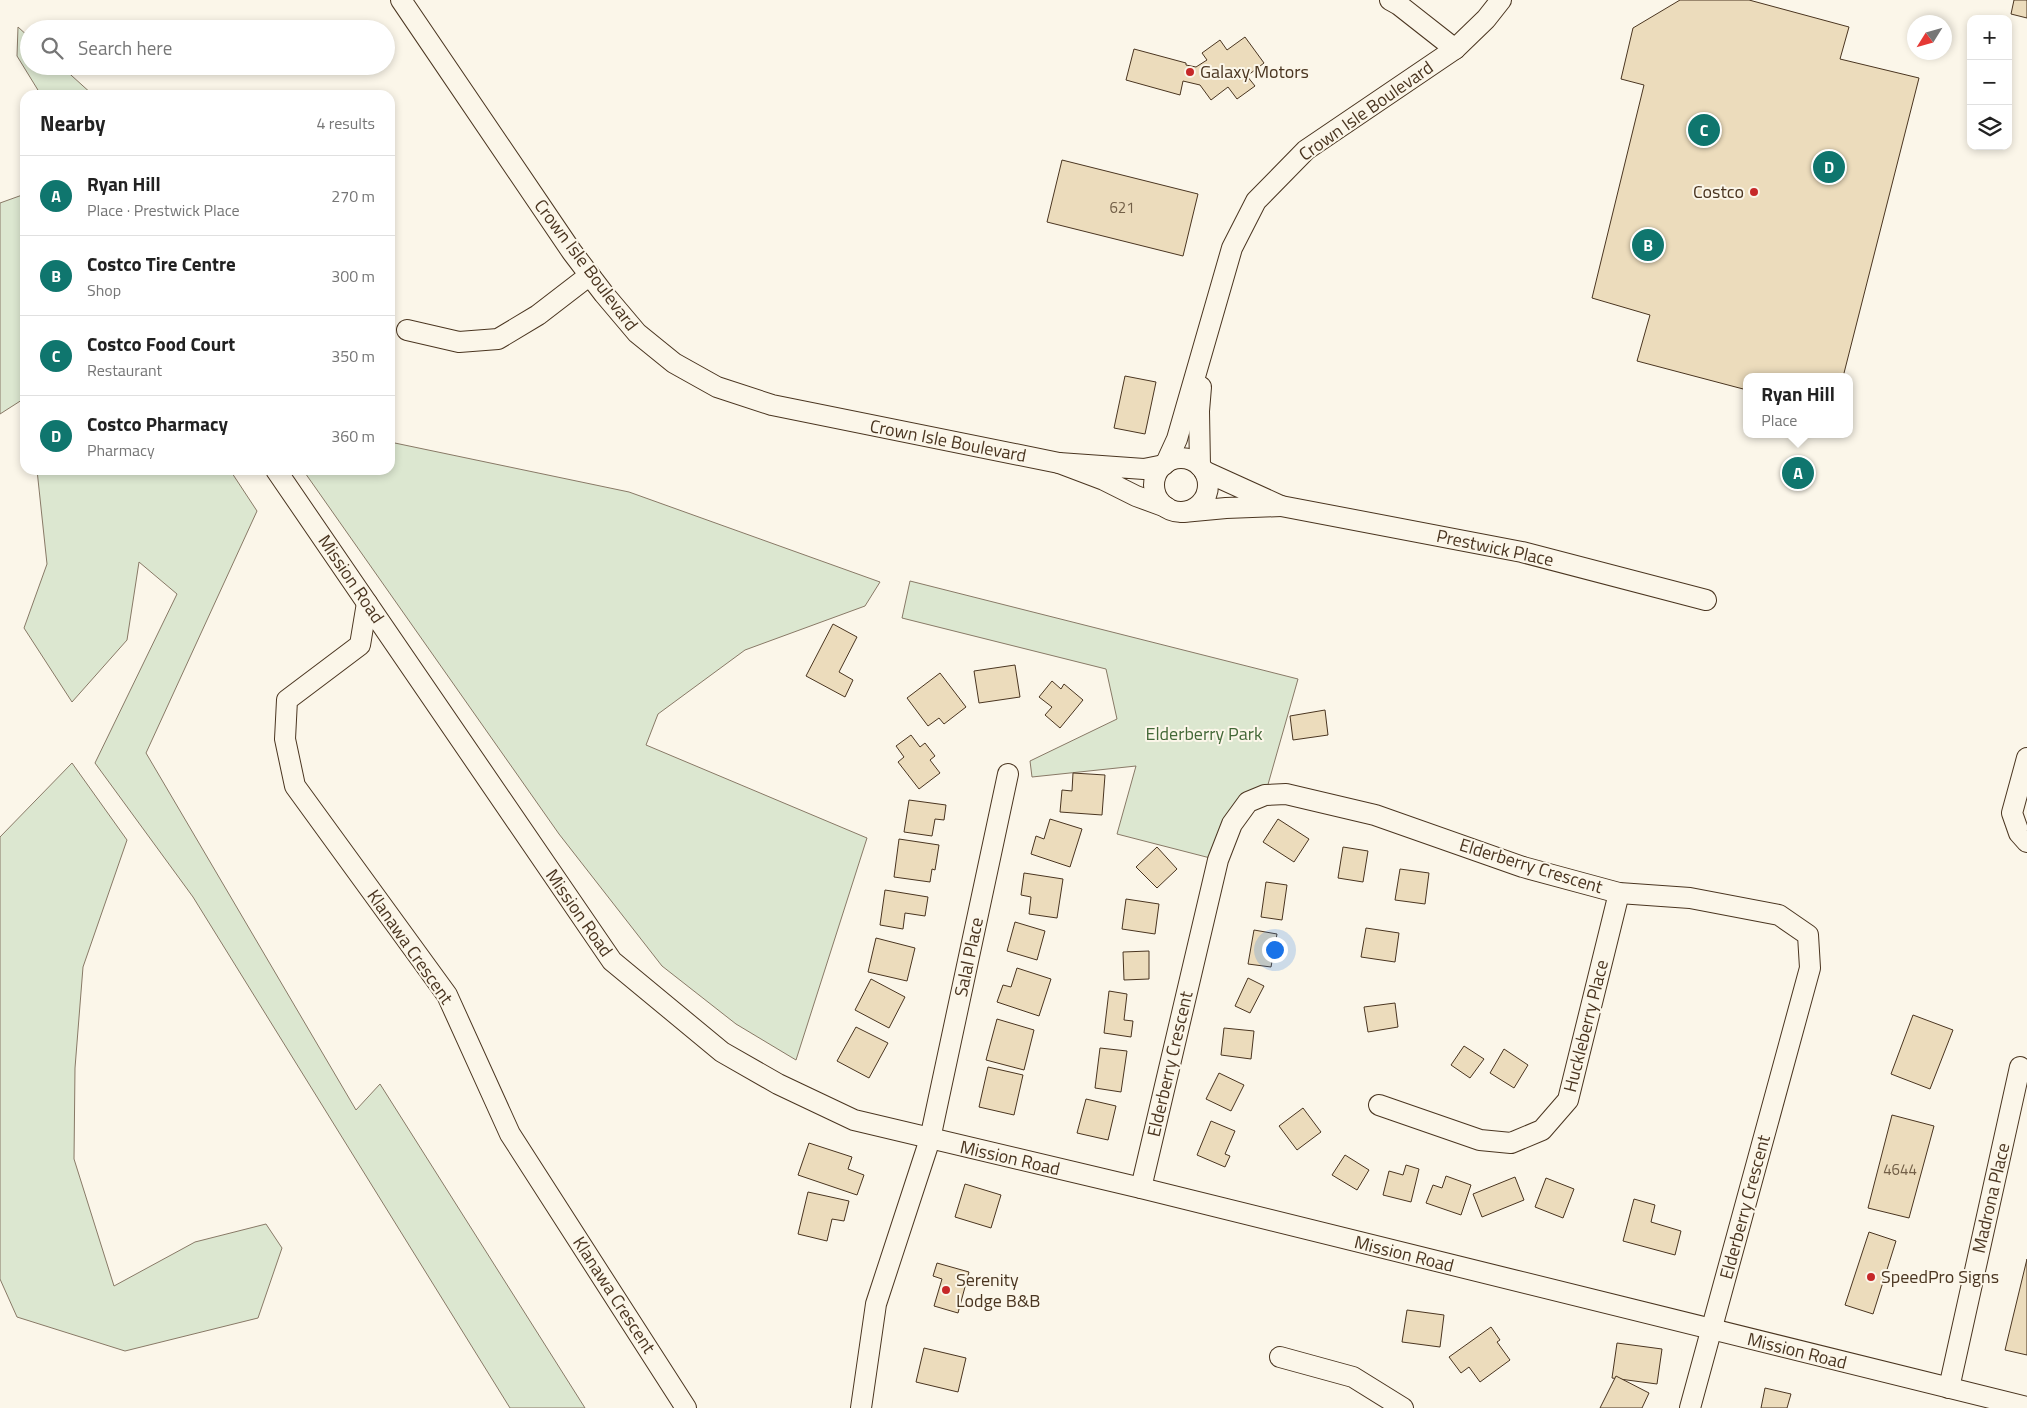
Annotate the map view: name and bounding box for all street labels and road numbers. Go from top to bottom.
street label: Crown Isle Boulevard [1293,54,1439,167]
street label: Crown Isle Boulevard [528,193,645,336]
street label: Crown Isle Boulevard [868,412,1029,469]
street label: Prestwick Place [1434,522,1556,573]
street label: Mission Road [312,529,391,628]
street label: Elderberry Crescent [1456,831,1607,900]
street label: Mission Road [539,863,620,962]
street label: Klanawa Crescent [361,884,460,1010]
street label: Salal Place [947,915,990,999]
street label: Huckleberry Place [1556,957,1615,1095]
street label: Elderberry Crescent [1140,988,1200,1139]
street label: Elderberry Crescent [1712,1131,1777,1282]
street label: Mission Road [957,1133,1063,1182]
street label: Madrona Place [1965,1140,2016,1256]
street label: Mission Road [1351,1228,1457,1279]
street label: Klanawa Crescent [566,1231,663,1359]
street label: Mission Road [1744,1325,1850,1376]

